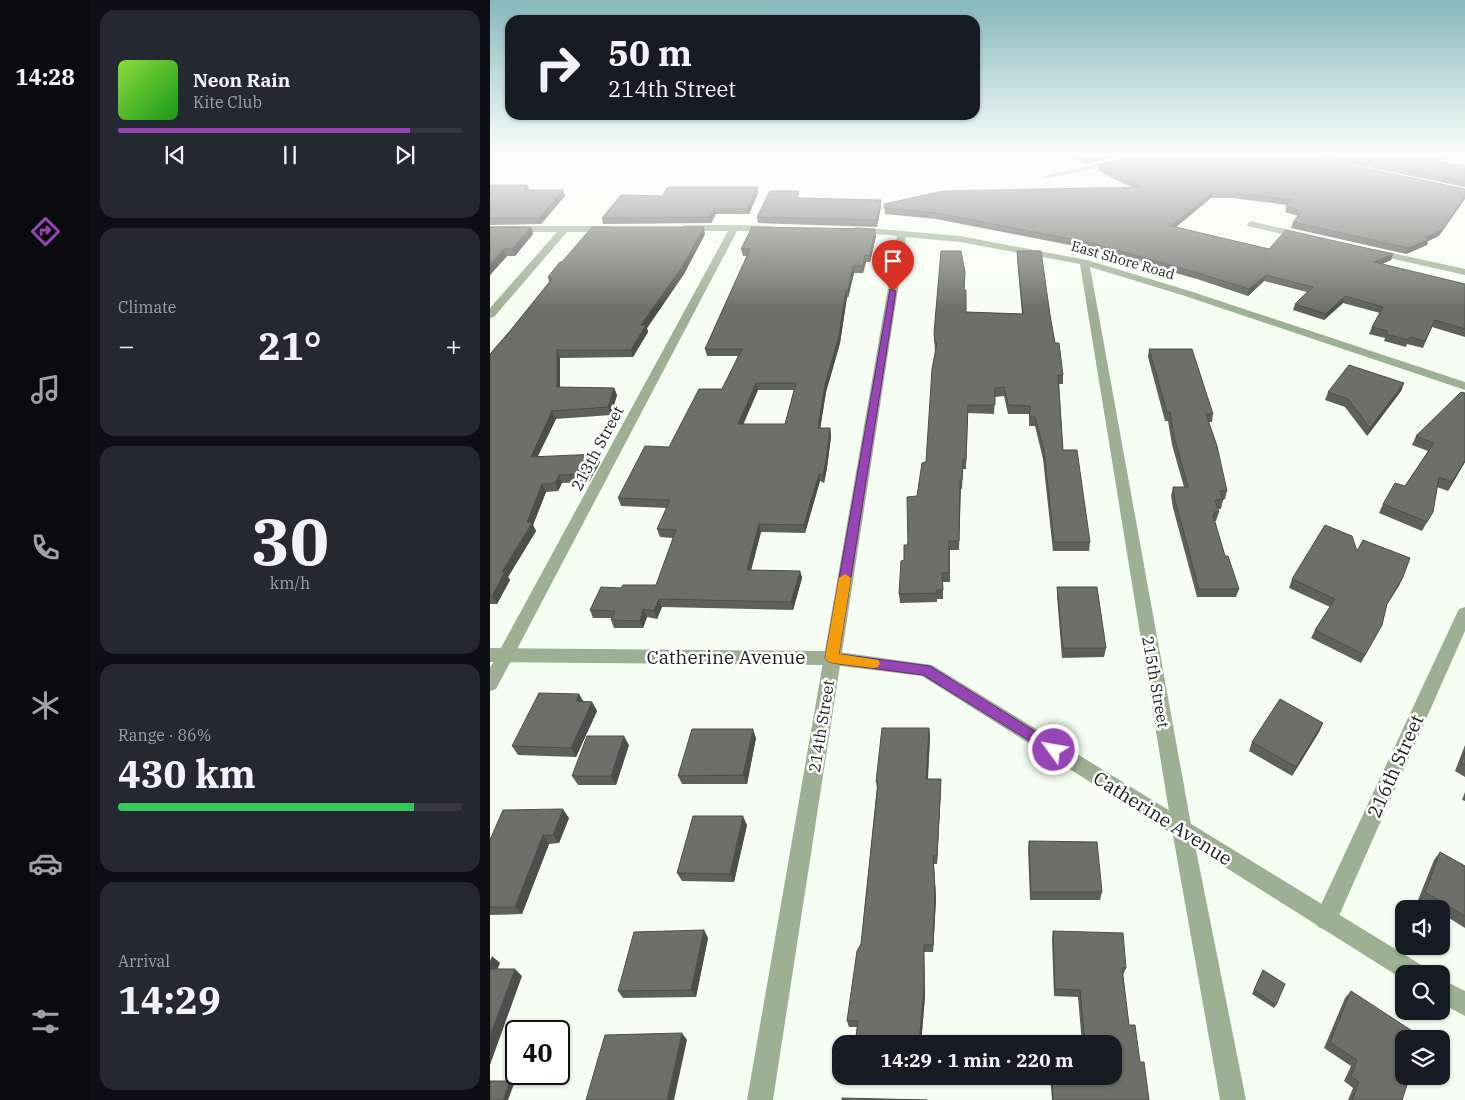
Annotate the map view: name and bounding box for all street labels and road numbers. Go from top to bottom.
street label: East Shore Road [1069,237,1177,283]
street label: 213th Street [566,402,628,494]
street label: 215th Street [1138,634,1174,730]
street label: Catherine Avenue [647,645,806,669]
street label: 214th Street [804,678,838,774]
street label: 216th Street [1362,710,1429,821]
street label: Catherine Avenue [1089,766,1237,870]

